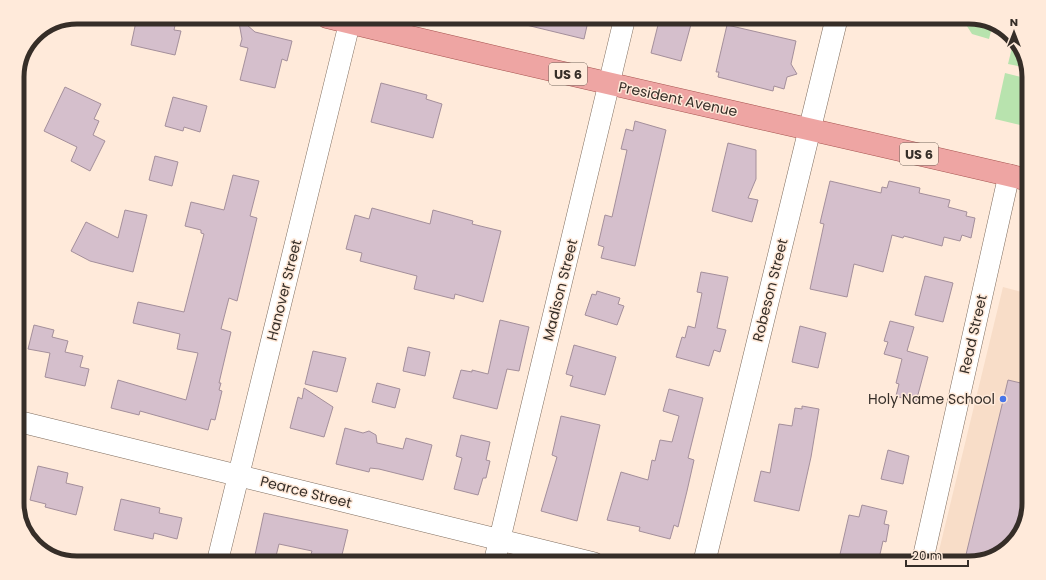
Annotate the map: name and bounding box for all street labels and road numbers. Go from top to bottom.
road number: US 6 [549,63,587,85]
street label: President Avenue [617,77,740,121]
road number: US 6 [900,143,938,165]
street label: Robeson Street [748,236,792,344]
street label: Hanover Street [262,237,306,343]
street label: Madison Street [538,237,582,343]
street label: Read Street [954,292,992,376]
street label: Pearce Street [258,471,354,513]

